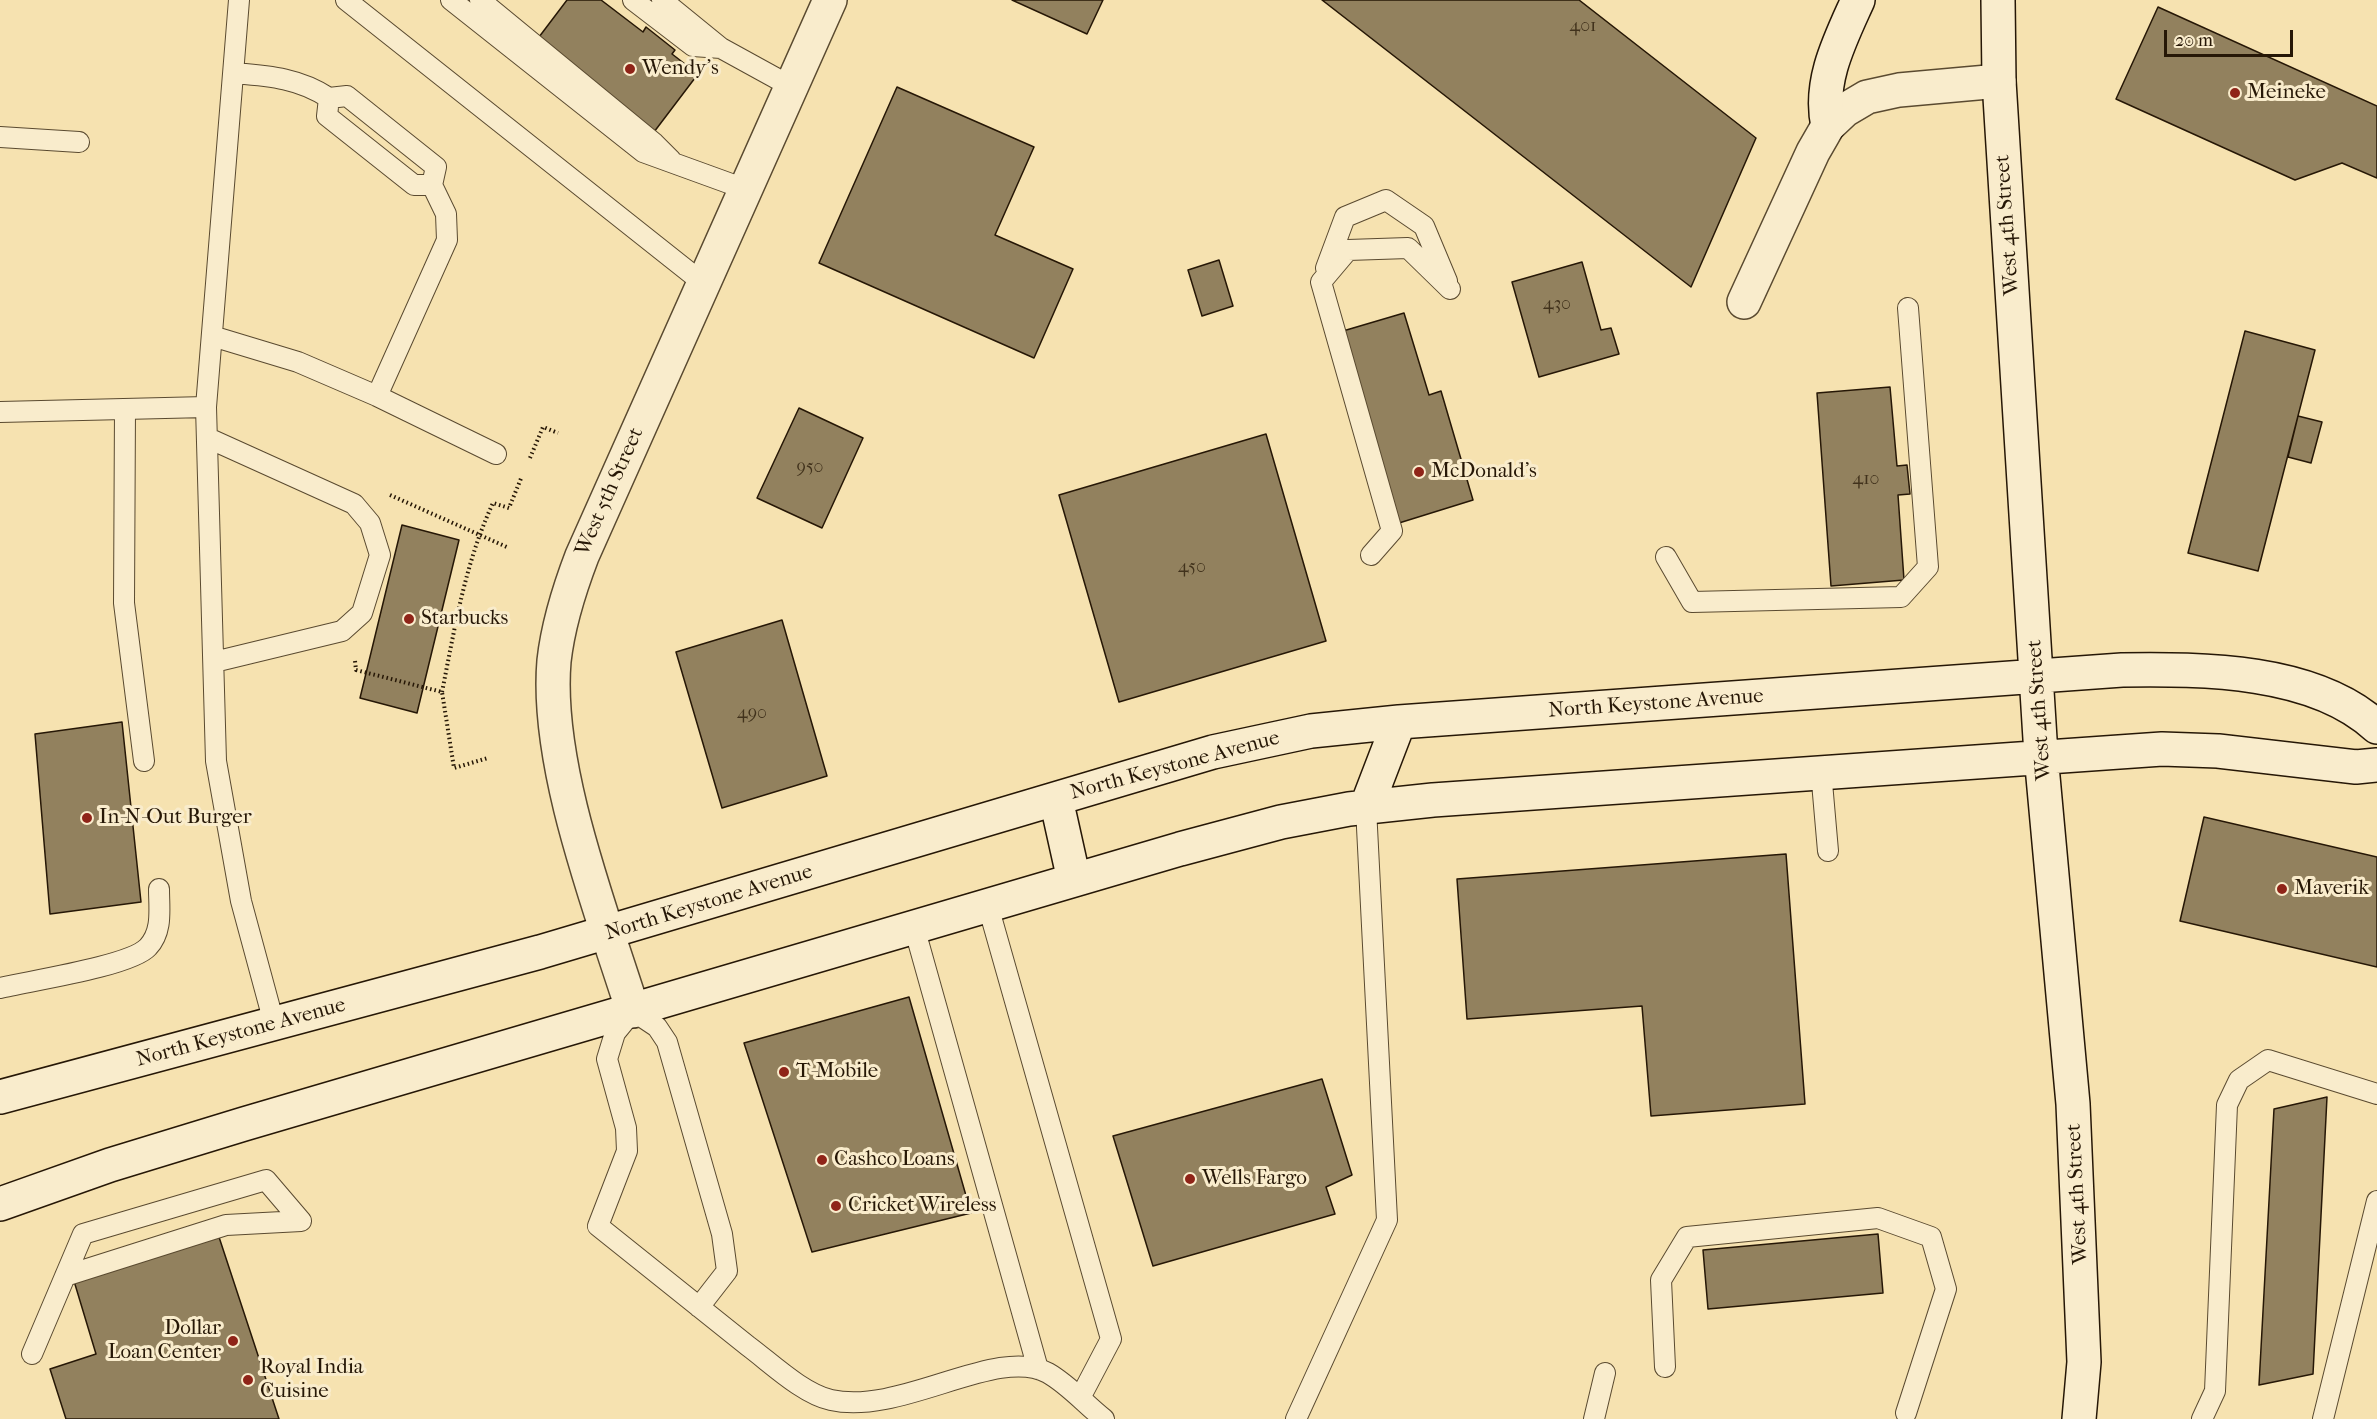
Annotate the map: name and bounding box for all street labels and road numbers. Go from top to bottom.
street label: West 4th Street [1991,154,2025,296]
street label: West 5th Street [570,424,650,560]
street label: West 4th Street [2023,639,2057,781]
street label: North Keystone Avenue [1548,684,1764,724]
street label: North Keystone Avenue [1068,726,1282,806]
street label: North Keystone Avenue [602,859,816,947]
street label: North Keystone Avenue [134,993,348,1073]
street label: West 4th Street [2062,1123,2094,1265]

